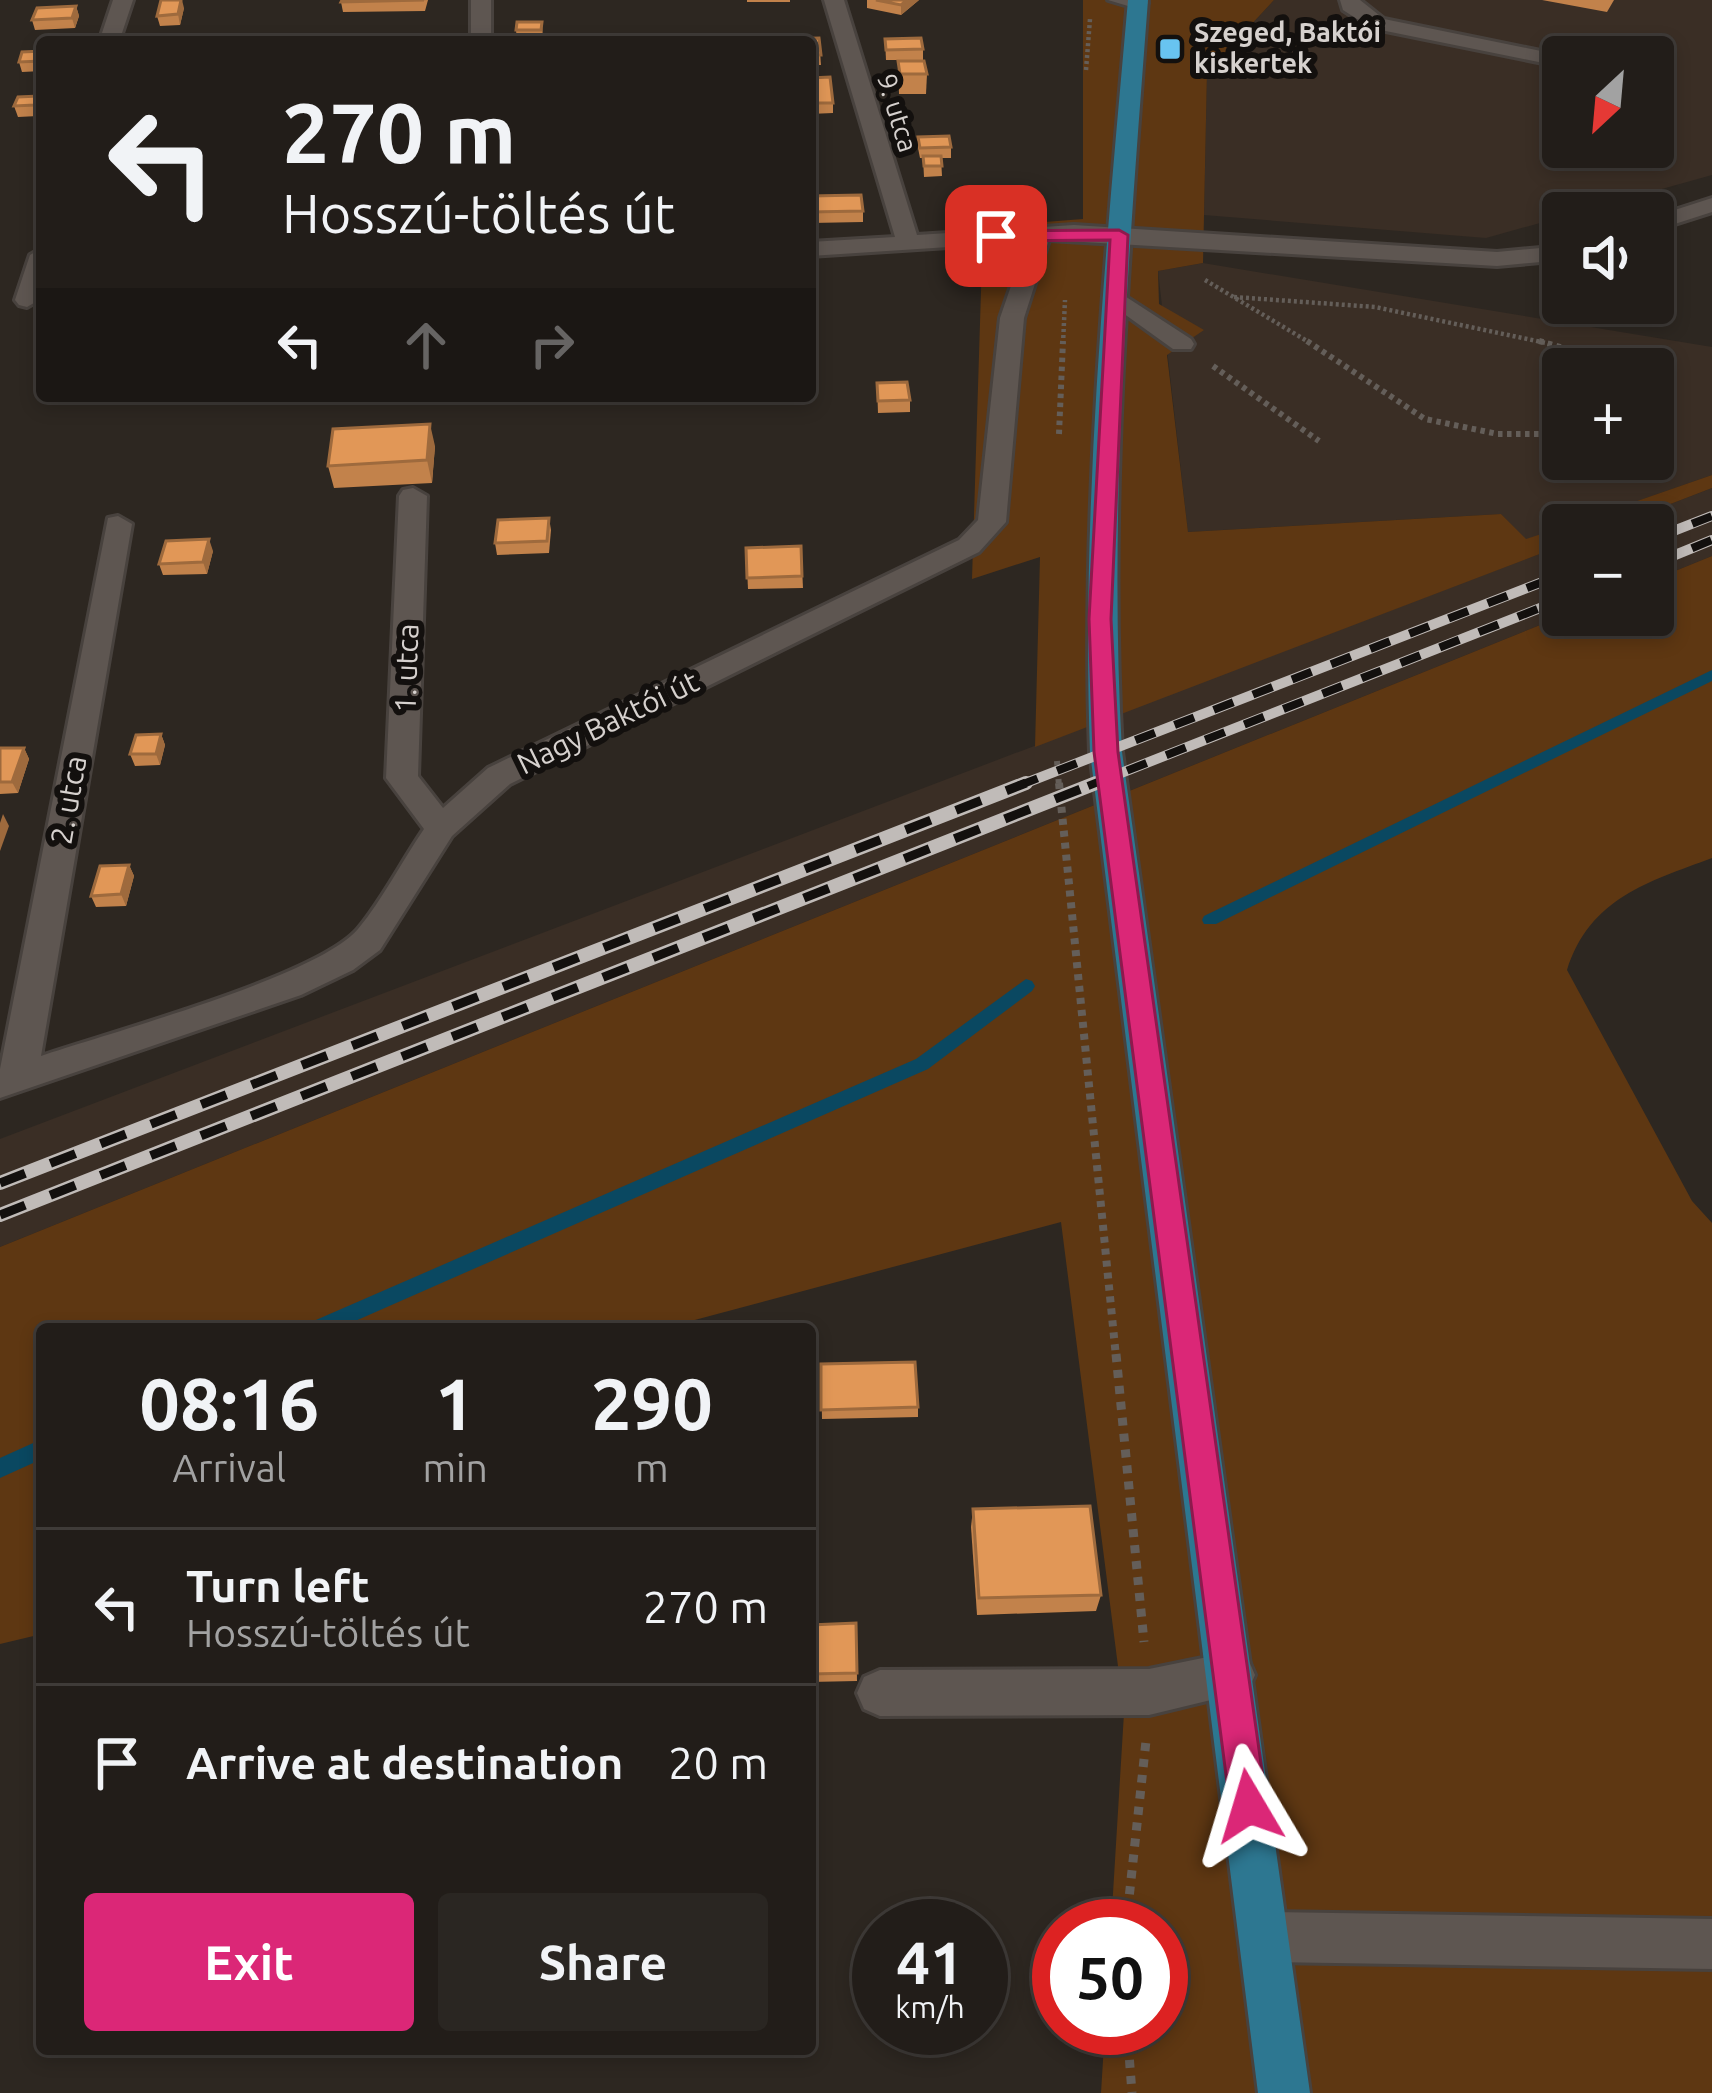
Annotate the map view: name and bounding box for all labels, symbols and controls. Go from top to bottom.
place label: Szeged, Baktói kiskertek [1194,17,1381,78]
marker: Szeged, Baktói kiskertek [1157,36,1183,62]
north arrow [1542,36,1674,168]
map controls [1542,36,1674,636]
street label: 9. utca [872,70,924,156]
icon: left [84,84,240,240]
text: 270 m [282,85,516,179]
text: Hosszú-töltés út [282,183,675,243]
pin [945,185,1047,287]
button: sound [1542,192,1674,324]
icon: arrive [963,203,1029,269]
icon: left [267,312,333,378]
icon: ahead [393,312,459,378]
icon: right [519,312,585,378]
button: + [1542,348,1674,480]
button: − [1542,504,1674,636]
street label: 1. utca [387,623,425,713]
street label: Nagy Baktói út [511,663,704,781]
street label: 2. utca [44,753,93,847]
text: 08:16 [139,1363,319,1444]
text: 1 [435,1363,475,1444]
text: 290 [591,1363,713,1444]
text: Arrival [172,1446,286,1489]
text: min [422,1446,488,1489]
text: m [635,1446,669,1489]
text: Turn left [186,1560,370,1611]
icon: left [84,1574,150,1640]
text: 270 m [643,1581,768,1632]
text: Hosszú-töltés út [186,1611,470,1654]
icon: arrive [84,1730,150,1796]
text: Arrive at destination [186,1737,623,1788]
text: 20 m [668,1737,768,1788]
position arrow [1186,1743,1312,1869]
button: Exit [84,1893,414,2031]
button: Share [438,1893,768,2031]
speed limit sign: 50 [1032,1899,1188,2055]
text: 41 [896,1928,964,1995]
text: km/h [895,1990,965,2024]

